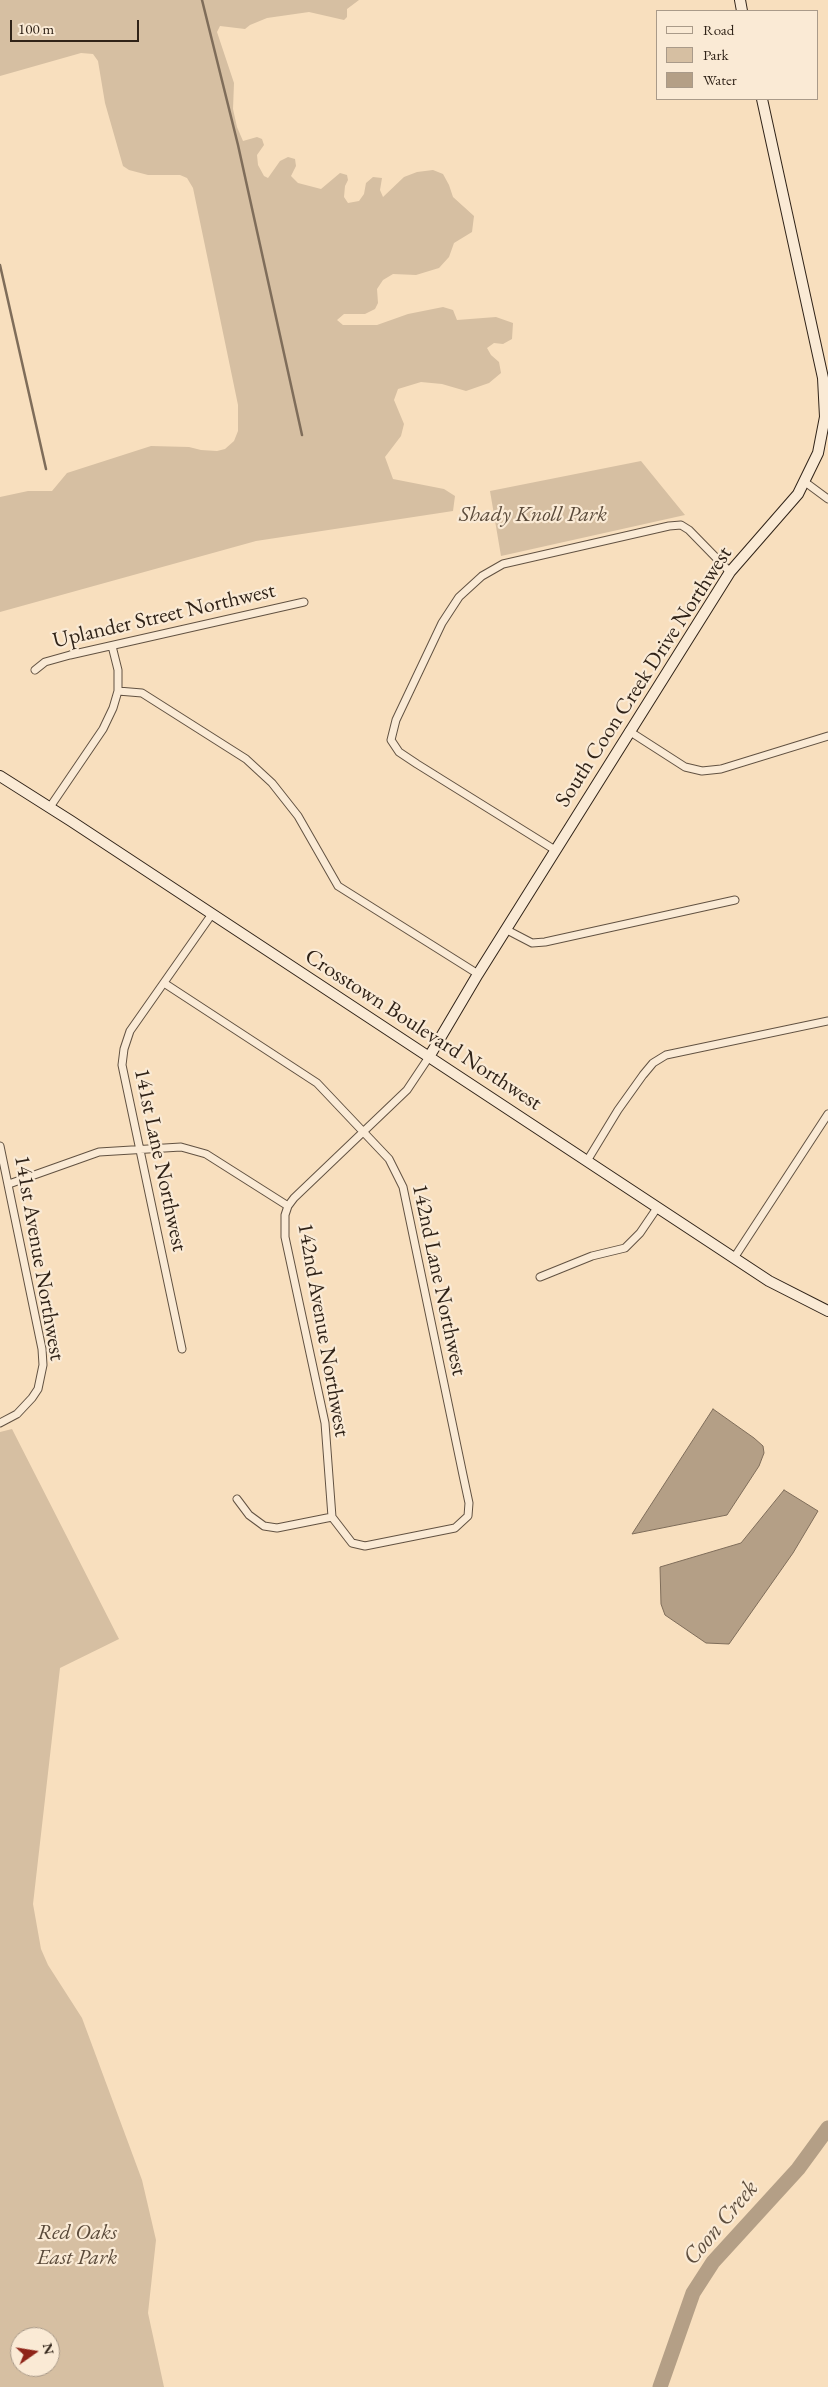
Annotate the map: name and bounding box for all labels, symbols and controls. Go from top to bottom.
scale bar [12,10,141,42]
legend [656,10,818,100]
text: 100 m [18,19,54,38]
text: Road [703,20,734,39]
text: Park [703,45,729,64]
text: Water [703,70,737,89]
park label: Shady Knoll Park [459,502,607,528]
street label: South Coon Creek Drive Northwest [550,542,738,812]
street label: Uplander Street Northwest [50,578,278,654]
street label: Crosstown Boulevard Northwest [300,943,546,1117]
street label: 141st Lane Northwest [128,1066,192,1254]
street label: 141st Avenue Northwest [8,1153,70,1363]
street label: 142nd Lane Northwest [406,1182,472,1378]
street label: 142nd Avenue Northwest [291,1221,355,1439]
water label: Coon Creek [677,2175,765,2271]
park label: Red Oaks East Park [37,2220,117,2272]
north arrow [10,2327,60,2377]
text: N [39,2341,59,2356]

